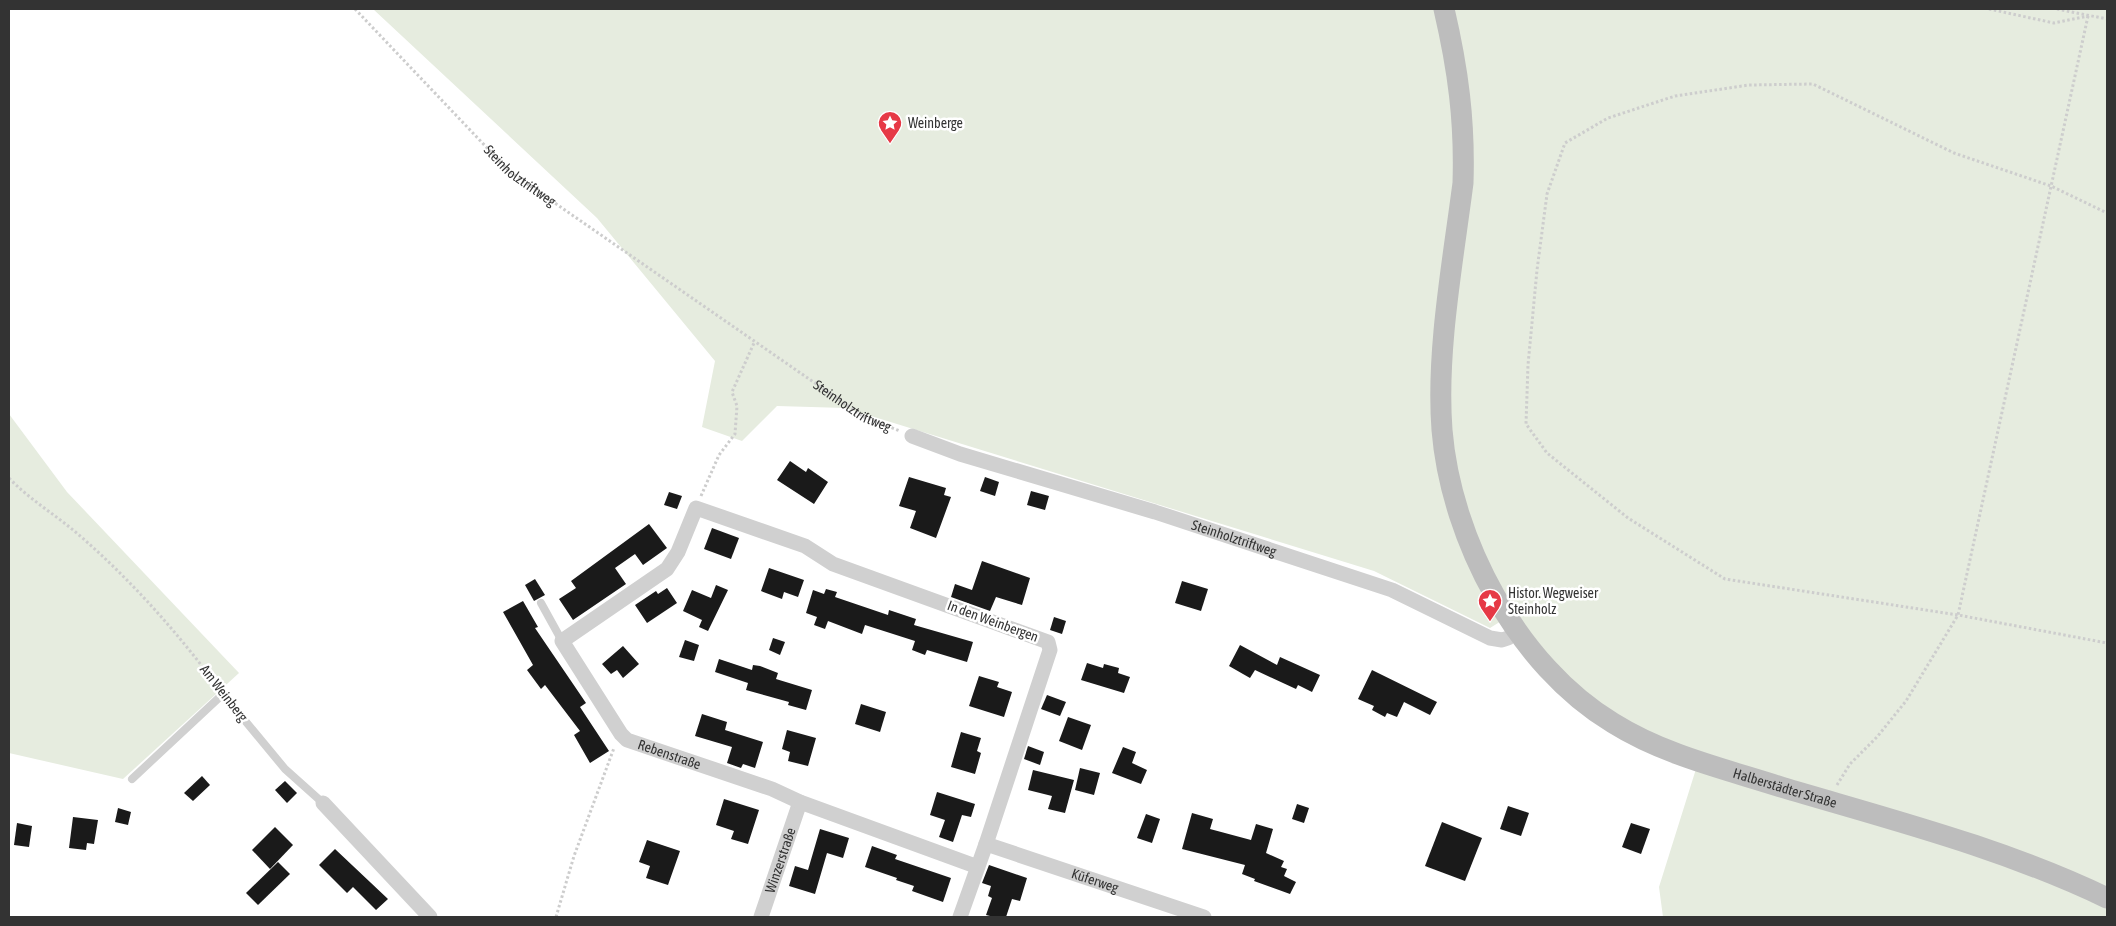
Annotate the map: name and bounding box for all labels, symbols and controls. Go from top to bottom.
place icon: Weinberge [877,110,903,144]
place label: Weinberge [908,115,963,131]
street label: Steinholztriftweg [481,142,559,209]
street label: Steinholztriftweg [810,377,894,435]
street label: Steinholztriftweg [1190,517,1279,559]
place label: Histor. Wegweiser Steinholz [1508,585,1599,617]
place icon: Histor. Wegweiser Steinholz [1477,588,1503,622]
street label: In den Weinbergen [945,597,1041,645]
street label: Am Weinberg [197,661,251,725]
street label: Rebenstraße [636,736,703,772]
street label: Halberstädter Straße [1731,765,1839,811]
street label: Winzerstraße [762,825,799,895]
street label: Küferweg [1070,865,1121,896]

